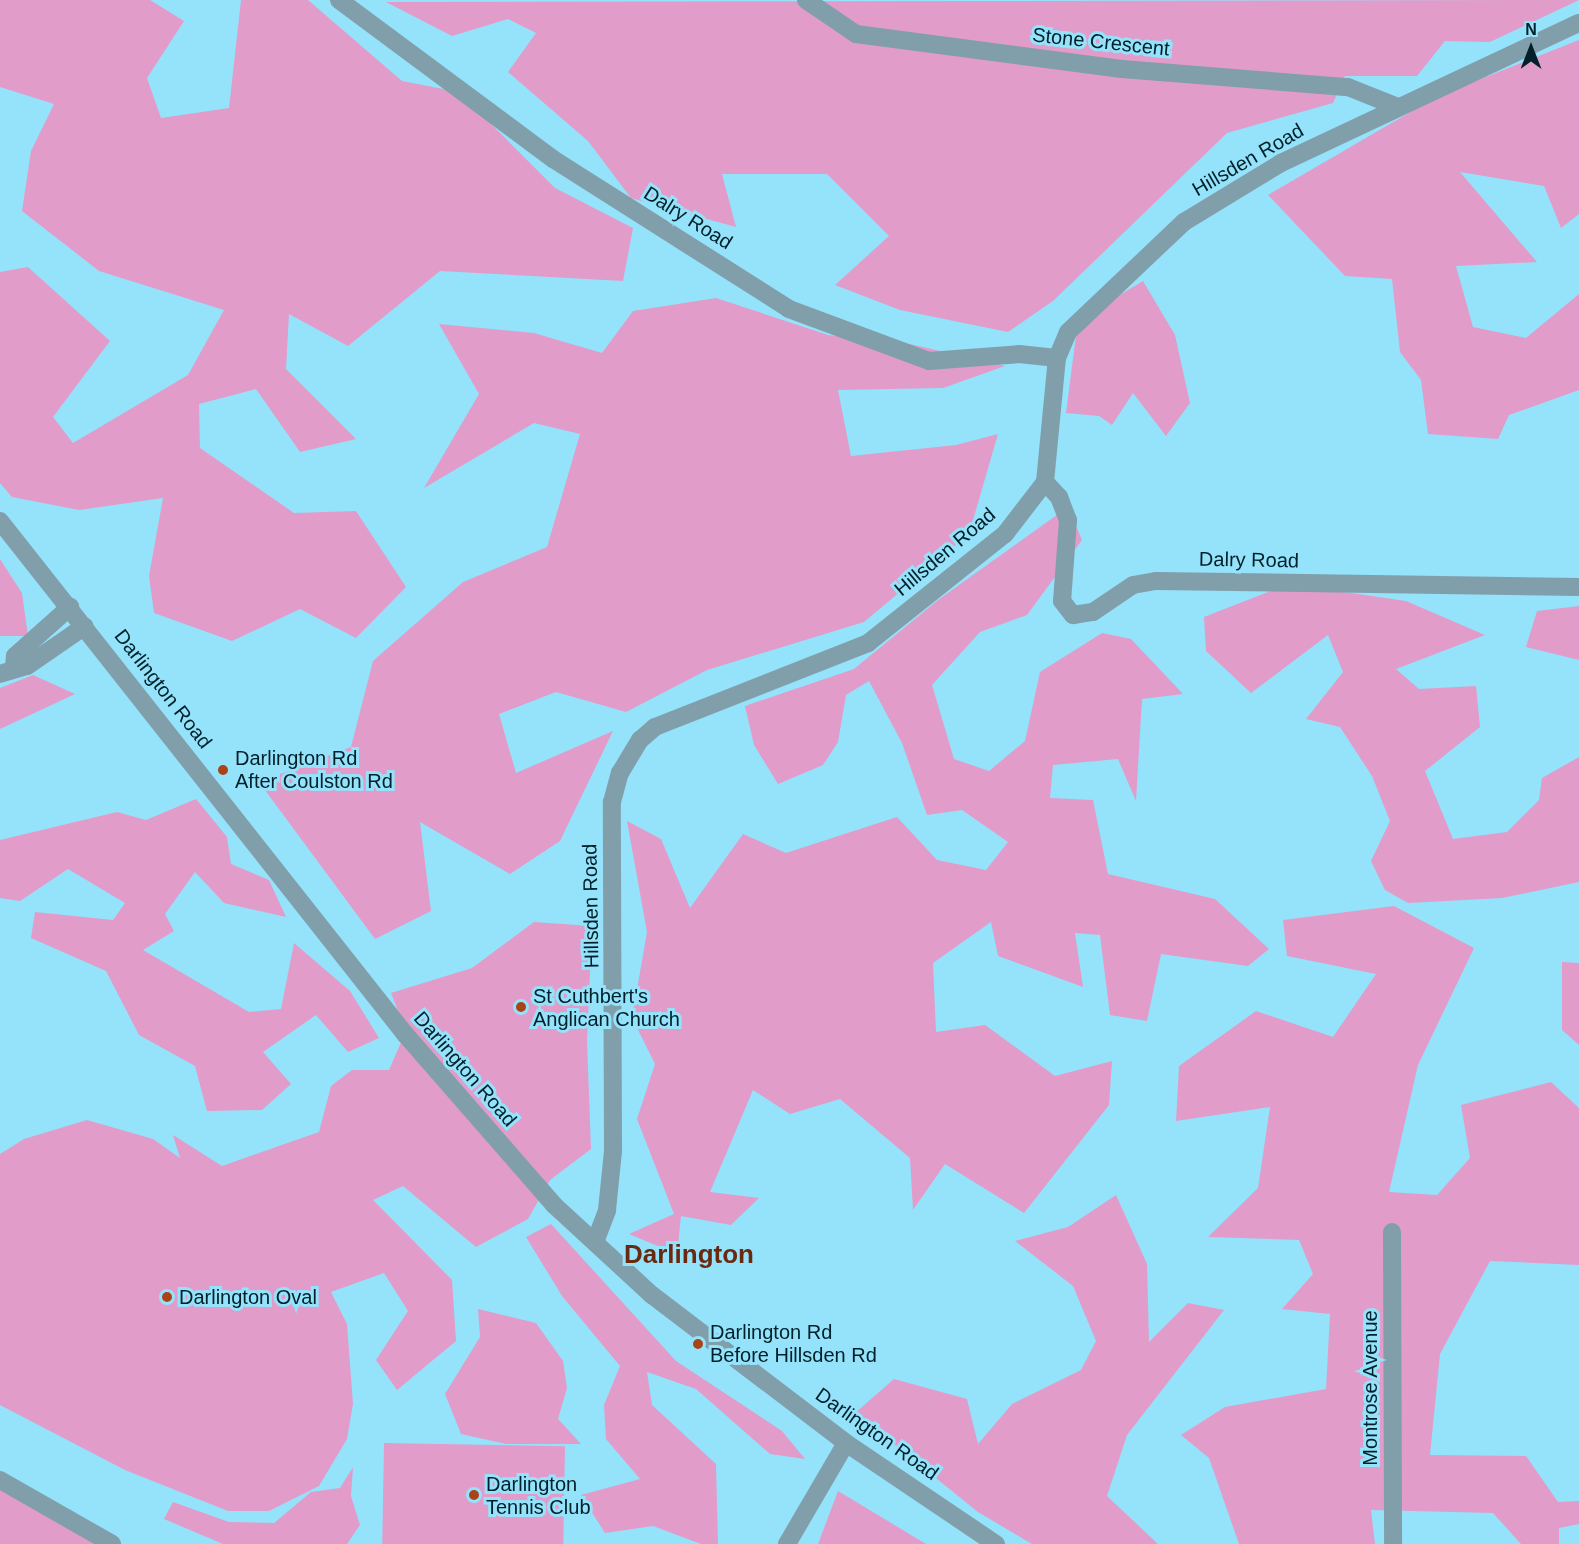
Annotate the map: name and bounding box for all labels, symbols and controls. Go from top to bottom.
north arrow [1501,18,1561,78]
text: N [1525,21,1537,38]
street label: Stone Crescent [1031,23,1171,61]
street label: Hillsden Road [1188,118,1308,202]
street label: Dalry Road [639,181,737,255]
street label: Hillsden Road [890,503,1000,601]
street label: Dalry Road [1199,547,1299,573]
street label: Darlington Road [109,625,217,753]
place label: Darlington Rd After Coulston Rd [235,746,393,793]
marker: Darlington Rd After Coulston Rd [216,763,230,777]
street label: Hillsden Road [578,844,604,968]
place label: St Cuthbert's Anglican Church [533,984,680,1031]
marker: St Cuthbert's Anglican Church [514,1000,528,1014]
street label: Darlington Road [409,1007,521,1131]
district label: Darlington [624,1239,754,1271]
place label: Darlington Oval [179,1285,317,1309]
marker: Darlington Oval [160,1290,174,1304]
street label: Montrose Avenue [1358,1310,1382,1466]
place label: Darlington Rd Before Hillsden Rd [710,1320,877,1367]
marker: Darlington Rd Before Hillsden Rd [691,1337,705,1351]
street label: Darlington Road [811,1383,943,1485]
place label: Darlington Tennis Club [486,1472,591,1519]
marker: Darlington Tennis Club [467,1488,481,1502]

